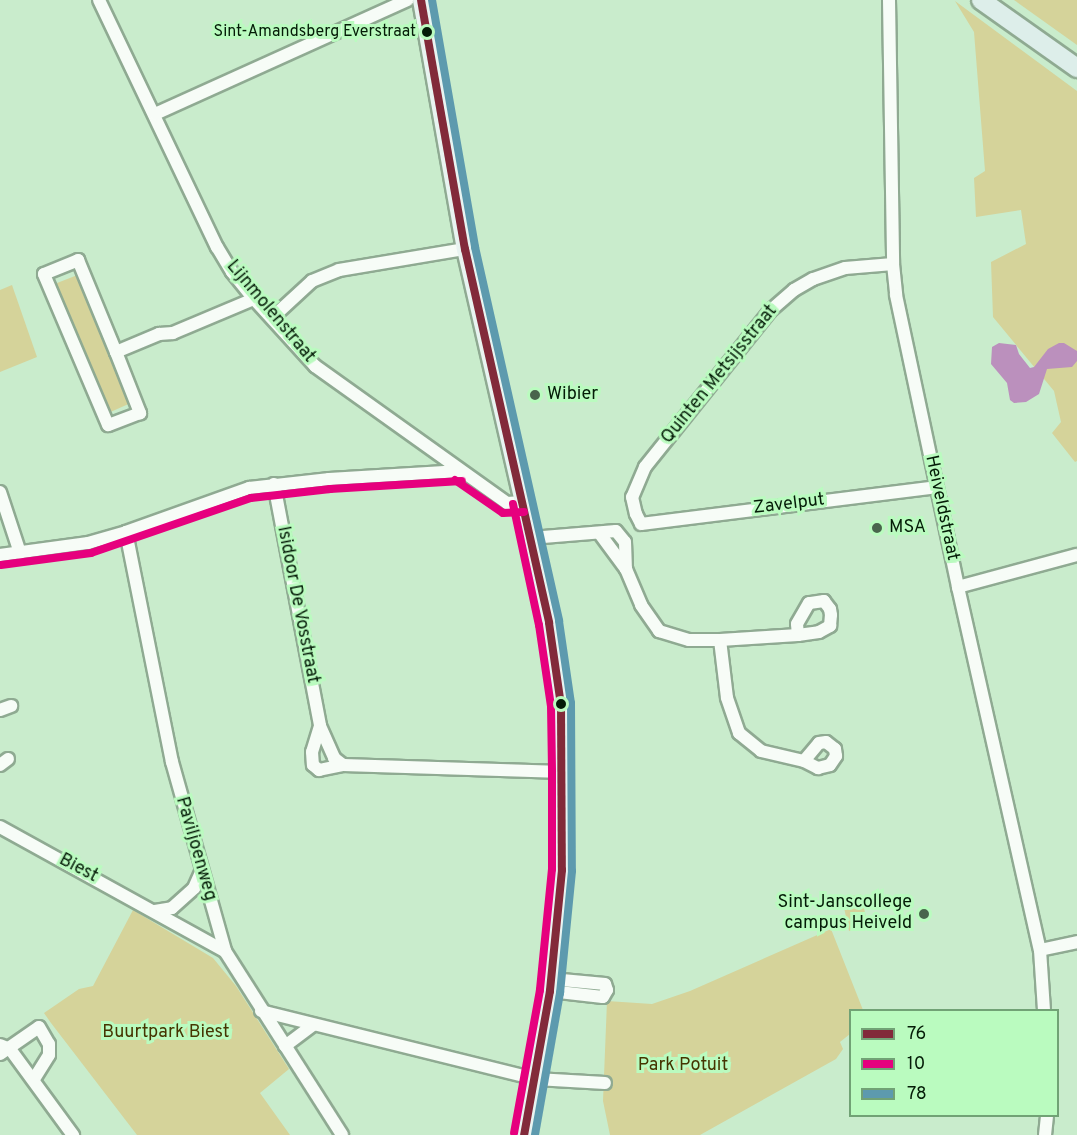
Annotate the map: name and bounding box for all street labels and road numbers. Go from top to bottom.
street label: Lijnmolenstraat [221,256,319,368]
street label: Quinten Metsijsstraat [657,301,783,449]
street label: Heiveldstraat [919,453,963,563]
street label: Zavelput [752,490,826,520]
street label: Isidoor De Vosstraat [271,524,323,686]
street label: Paviljoenweg [170,795,220,903]
street label: Biest [55,850,101,888]

